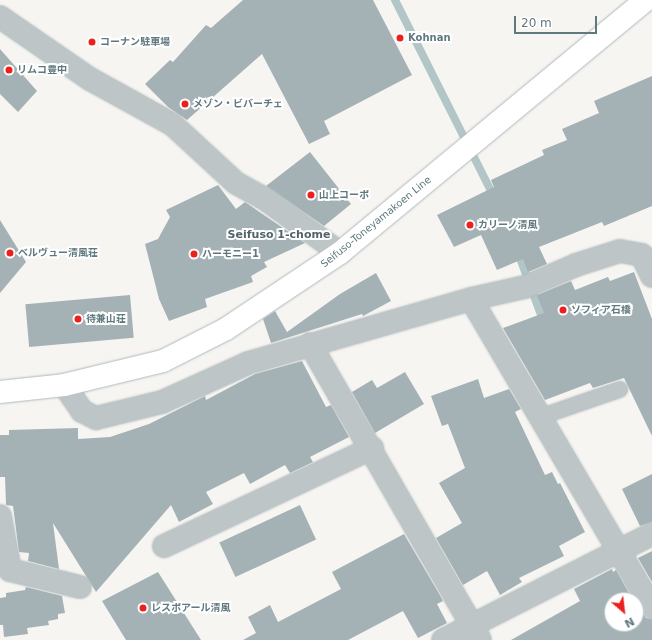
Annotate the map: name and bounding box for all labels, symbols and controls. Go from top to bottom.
scale bar [516,8,599,34]
text: 20 m [521,16,552,30]
place label: Kohnan [408,32,451,44]
marker: Kohnan [395,33,405,43]
place label: コーナン駐車場 [100,36,170,48]
marker: コーナン駐車場 [87,37,97,47]
place label: リムコ豊中 [17,64,67,76]
marker: リムコ豊中 [4,65,14,75]
place label: メゾン・ビバーチェ [193,98,283,110]
marker: メゾン・ビバーチェ [180,99,190,109]
street label: Seifuso-Toneyamakoen Line [318,174,434,270]
place label: 山上コーポ [319,189,369,201]
marker: 山上コーポ [306,190,316,200]
place label: カリーノ清風 [478,219,538,231]
marker: カリーノ清風 [465,220,475,230]
district label: Seifuso 1-chome [228,228,330,242]
place label: ベルヴュー清風荘 [18,247,98,259]
marker: ベルヴュー清風荘 [5,248,15,258]
place label: ハーモニー1 [202,248,259,260]
marker: ハーモニー1 [189,249,199,259]
place label: ソフィア石橋 [571,304,631,316]
marker: ソフィア石橋 [558,305,568,315]
place label: 待兼山荘 [86,313,126,325]
marker: 待兼山荘 [73,314,83,324]
north arrow [604,592,644,632]
place label: レスポアール清風 [151,602,230,614]
marker: レスポアール清風 [138,603,148,613]
text: N [622,614,637,630]

